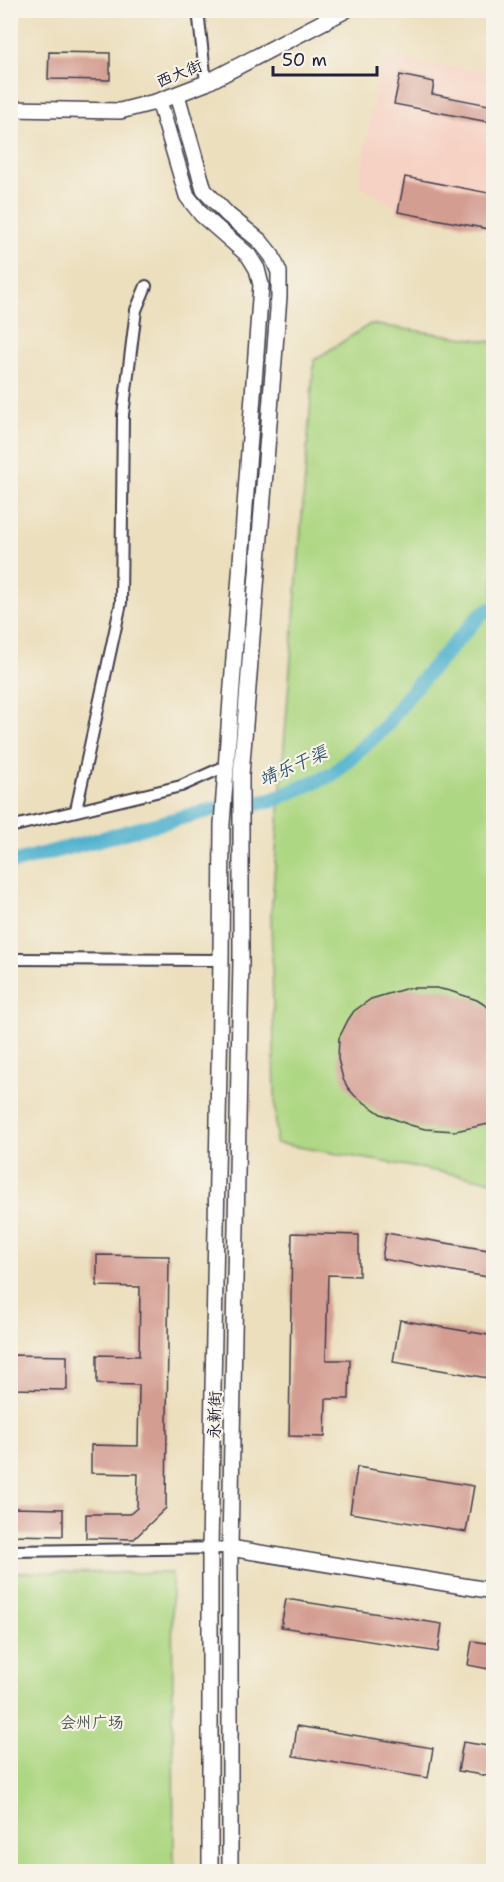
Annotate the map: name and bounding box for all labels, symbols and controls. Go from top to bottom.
scale bar [273,39,376,77]
text: 50 m [282,48,327,72]
street label: 西大街 [153,55,205,92]
water label: 靖乐干渠 [255,740,333,792]
street label: 永新街 [204,1391,225,1439]
park label: 会州广场 [60,1712,124,1733]

